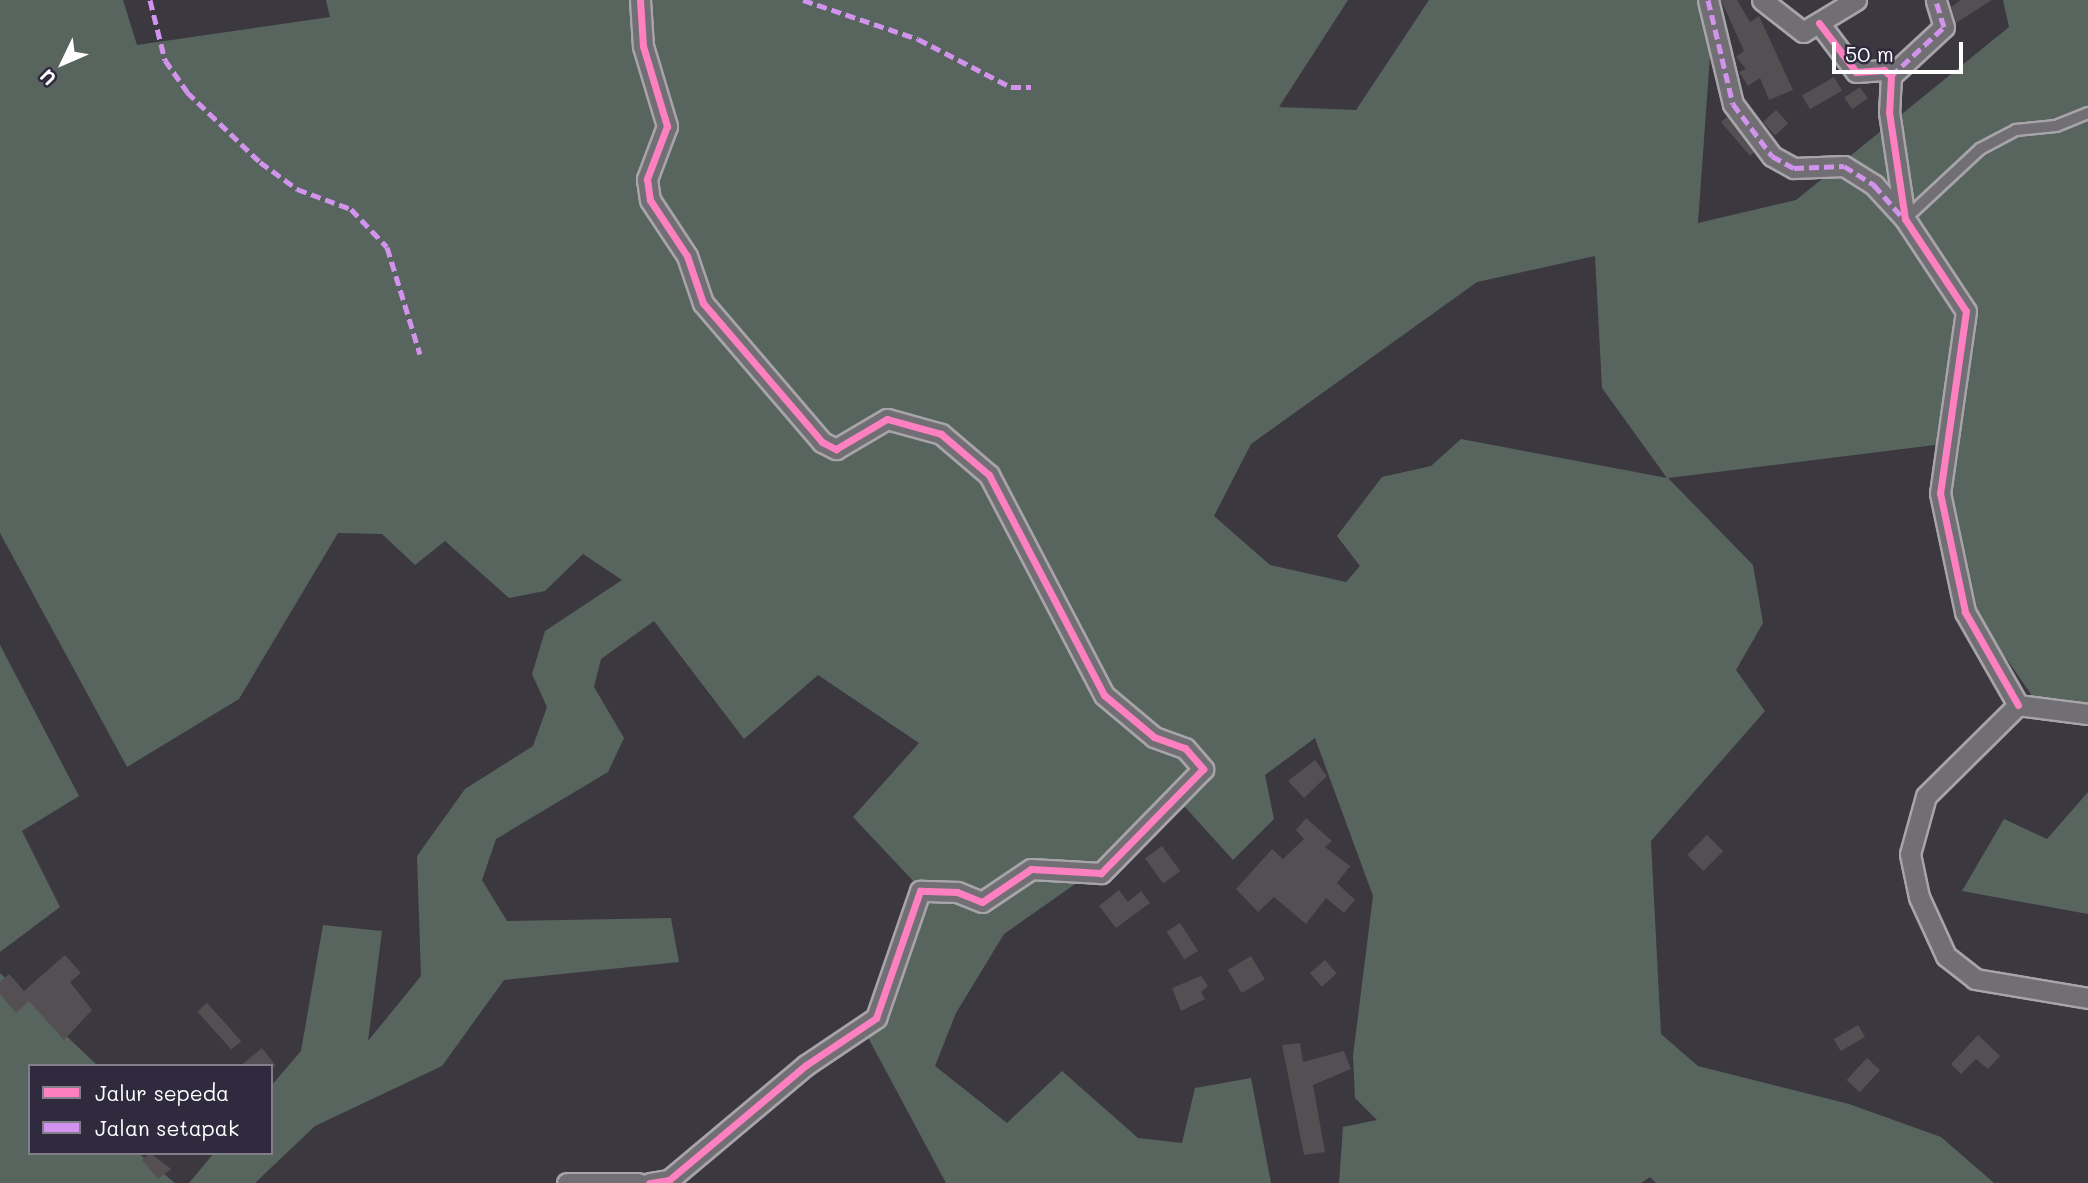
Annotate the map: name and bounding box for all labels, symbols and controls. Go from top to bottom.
north arrow [28,28,98,98]
scale bar [1836,28,1967,72]
text: 50 m [1845,40,1894,67]
text: U [34,64,61,91]
legend [28,1064,273,1155]
text: Jalur sepeda [95,1079,229,1106]
text: Jalan setapak [95,1114,239,1141]

